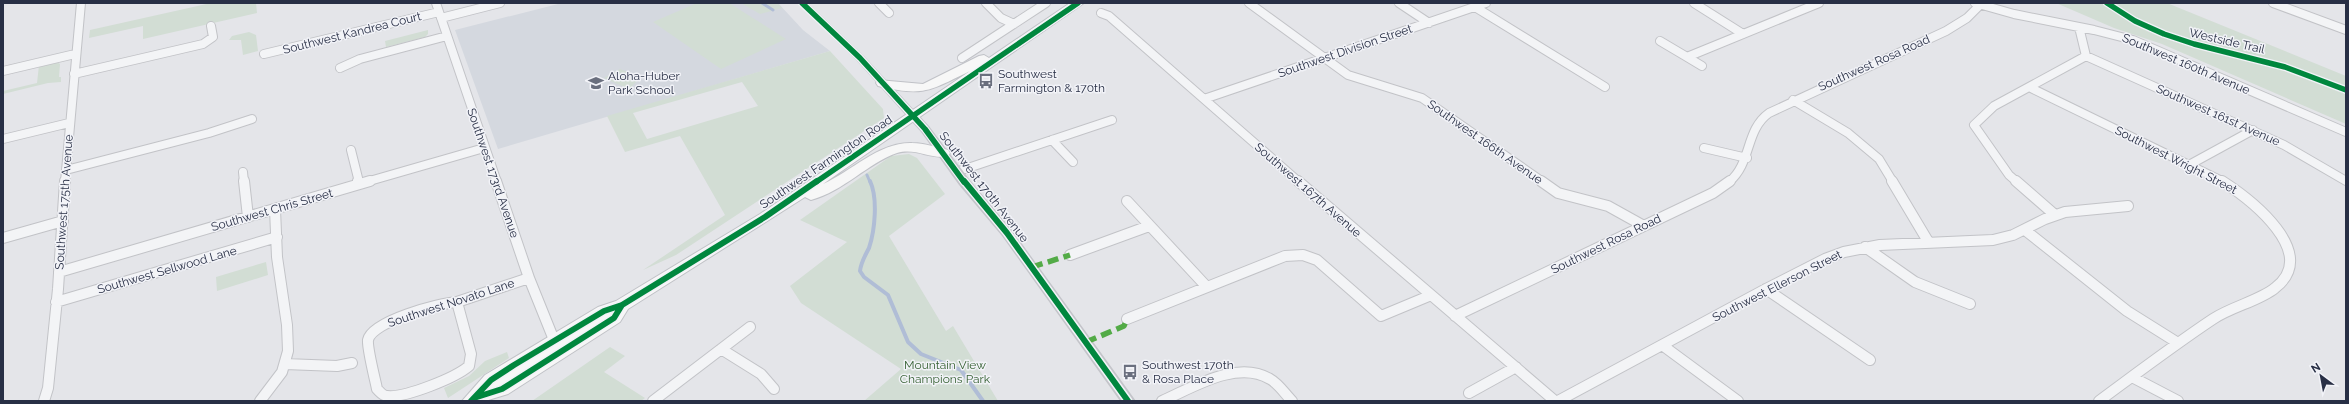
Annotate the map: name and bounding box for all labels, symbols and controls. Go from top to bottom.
street label: Southwest Kandrea Court [281,9,423,57]
street label: Southwest Division Street [1276,21,1414,81]
street label: Westside Trail [2188,26,2267,57]
street label: Southwest 160th Avenue [2120,31,2252,97]
street label: Southwest Rosa Road [1816,32,1932,94]
place label: Southwest Farmington & 170th [998,67,1105,95]
place label: Aloha-Huber Park School [608,69,681,97]
bus stop icon: Southwest Farmington & 170th [977,72,995,90]
school or university icon: Aloha-Huber Park School [587,74,605,92]
street label: Southwest 161st Avenue [2154,81,2282,149]
street label: Southwest 166th Avenue [1425,97,1545,187]
street label: Southwest 173rd Avenue [464,106,522,240]
street label: Southwest Farmington Road [757,112,895,212]
street label: Southwest Wright Street [2113,123,2239,197]
street label: Southwest 170th Avenue [936,129,1032,245]
street label: Southwest 175th Avenue [52,134,76,270]
street label: Southwest 167th Avenue [1252,140,1364,240]
street label: Southwest Chris Street [209,186,335,234]
street label: Southwest Rosa Road [1549,211,1663,277]
street label: Southwest Sellwood Lane [96,243,238,297]
street label: Southwest Ellerson Street [1710,247,1844,325]
street label: Southwest Novato Lane [386,276,516,330]
north arrow [2301,356,2341,396]
park label: Mountain View Champions Park [900,358,991,386]
place label: Southwest 170th & Rosa Place [1142,358,1234,386]
text: N [2309,360,2323,376]
bus stop icon: Southwest 170th & Rosa Place [1121,363,1139,381]

